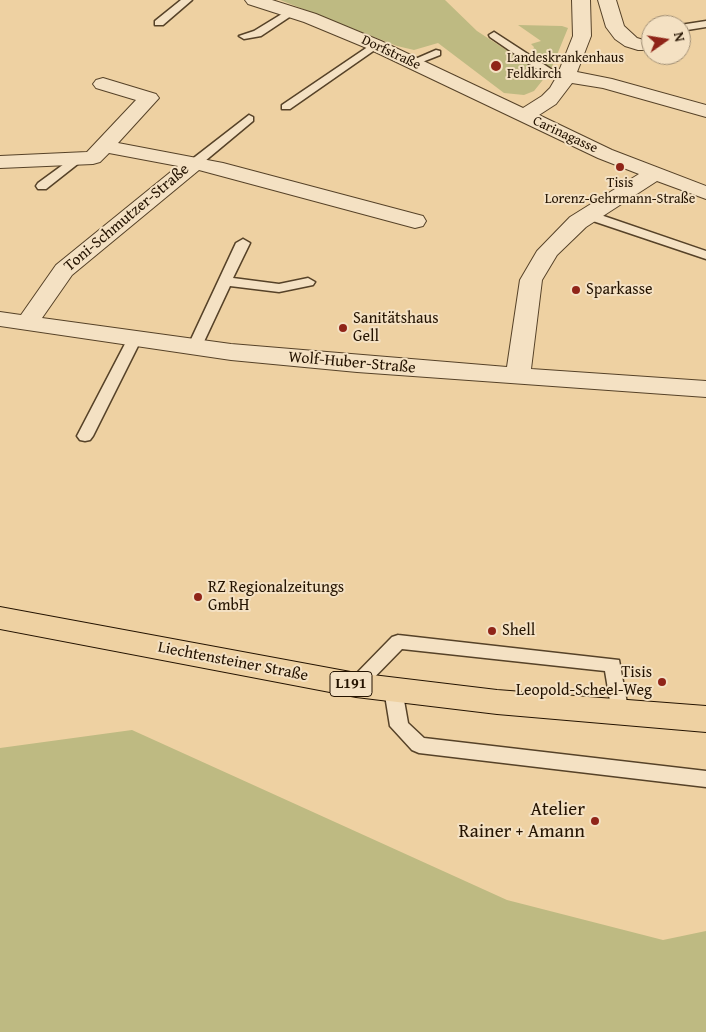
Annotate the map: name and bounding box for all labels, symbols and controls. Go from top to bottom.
north arrow [641,15,691,65]
text: N [669,30,690,44]
street label: Dorfstraße [359,32,423,74]
place label: Landeskrankenhaus Feldkirch [507,50,624,82]
marker: Landeskrankenhaus Feldkirch [489,59,503,73]
street label: Carinagasse [530,113,600,157]
street label: Toni-Schmutzer-Straße [61,160,193,276]
marker: Tisis Lorenz-Gehrmann-Straße [614,161,626,173]
place label: Tisis Lorenz-Gehrmann-Straße [545,175,695,208]
place label: Sparkasse [586,280,652,300]
marker: Sparkasse [570,284,582,296]
place label: Sanitätshaus Gell [353,309,439,347]
marker: Sanitätshaus Gell [337,322,349,334]
street label: Wolf-Huber-Straße [288,348,416,378]
place label: RZ Regionalzeitungs GmbH [208,578,344,616]
marker: RZ Regionalzeitungs GmbH [192,591,204,603]
place label: Shell [502,621,535,641]
marker: Shell [486,625,498,637]
street label: Liechtensteiner Straße [156,638,310,686]
place label: Tisis Leopold-Scheel-Weg [516,663,652,701]
road number: L191 [330,672,372,696]
marker: Tisis Leopold-Scheel-Weg [656,676,668,688]
place label: Atelier Rainer + Amann [459,799,585,843]
marker: Atelier Rainer + Amann [589,815,601,827]

